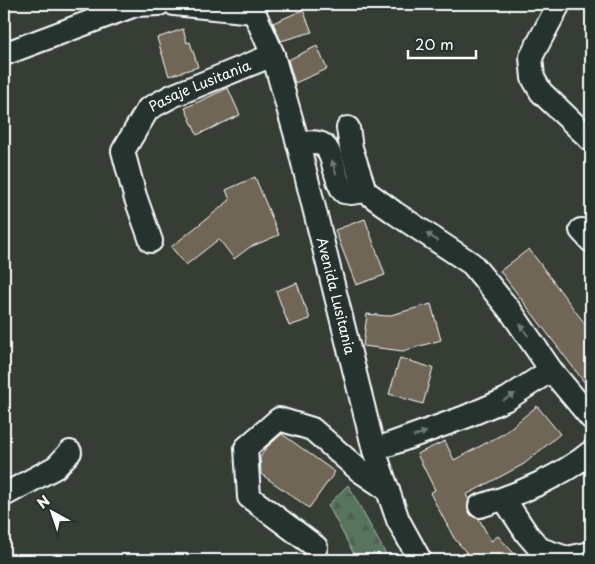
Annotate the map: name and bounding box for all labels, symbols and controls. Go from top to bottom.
scale bar [408,28,475,60]
text: 20 m [415,32,454,55]
street label: Pasaje Lusitania [145,54,255,117]
one-way arrow [329,160,337,175]
one-way arrow [425,232,439,242]
street label: Avenida Lusitania [312,235,361,357]
one-way arrow [519,323,528,337]
one-way arrow [502,392,516,401]
one-way arrow [412,430,427,437]
north arrow [28,486,78,536]
text: N [32,490,54,513]

